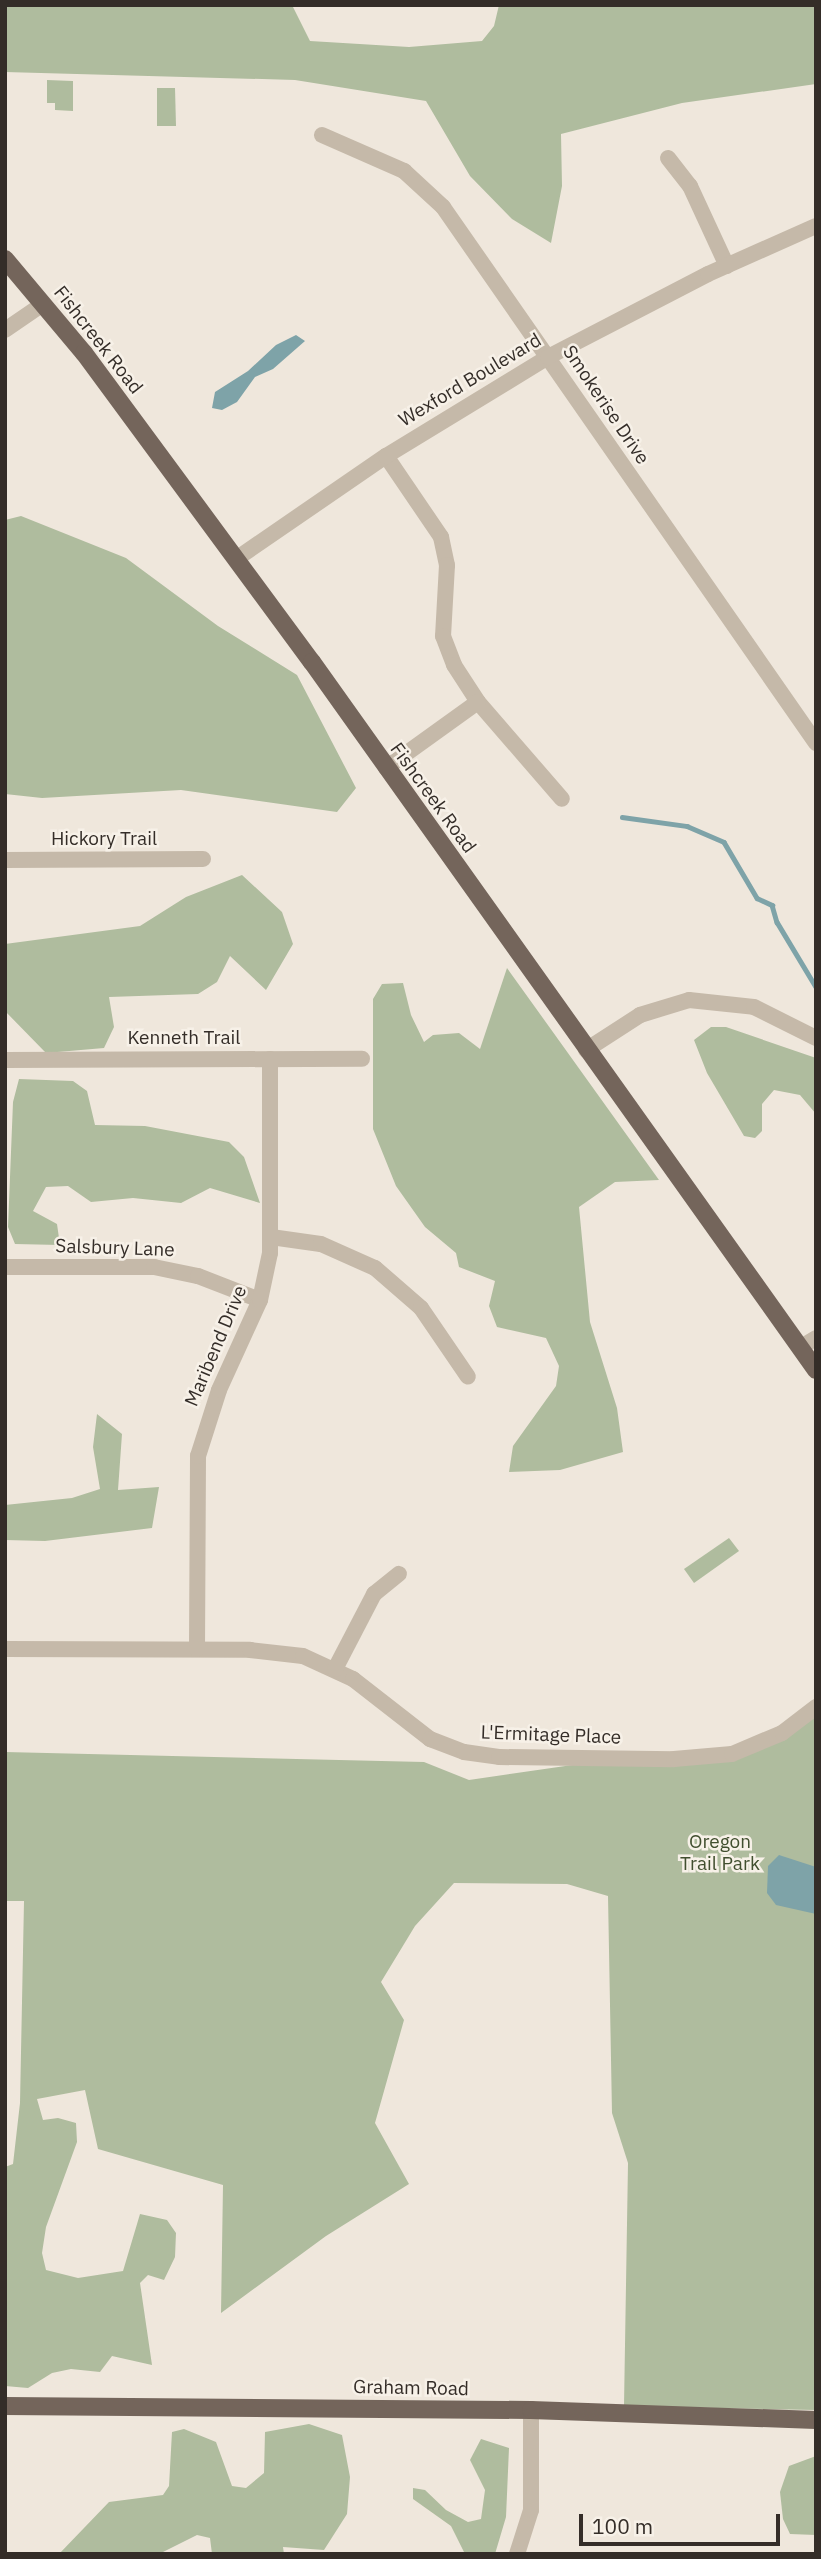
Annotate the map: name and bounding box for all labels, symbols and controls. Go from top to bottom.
street label: Fishcreek Road [49,281,147,399]
street label: Wexford Boulevard [395,328,545,432]
street label: Smokerise Drive [558,341,654,469]
street label: Fishcreek Road [385,738,481,858]
street label: Hickory Trail [51,828,157,850]
street label: Kenneth Trail [128,1027,240,1049]
street label: Salsbury Lane [55,1235,175,1261]
street label: Maribend Drive [180,1282,252,1410]
street label: L'Ermitage Place [480,1721,622,1749]
park label: Oregon Trail Park [680,1831,760,1875]
street label: Graham Road [353,2376,469,2400]
scale bar [583,2500,784,2544]
text: 100 m [592,2512,653,2540]

